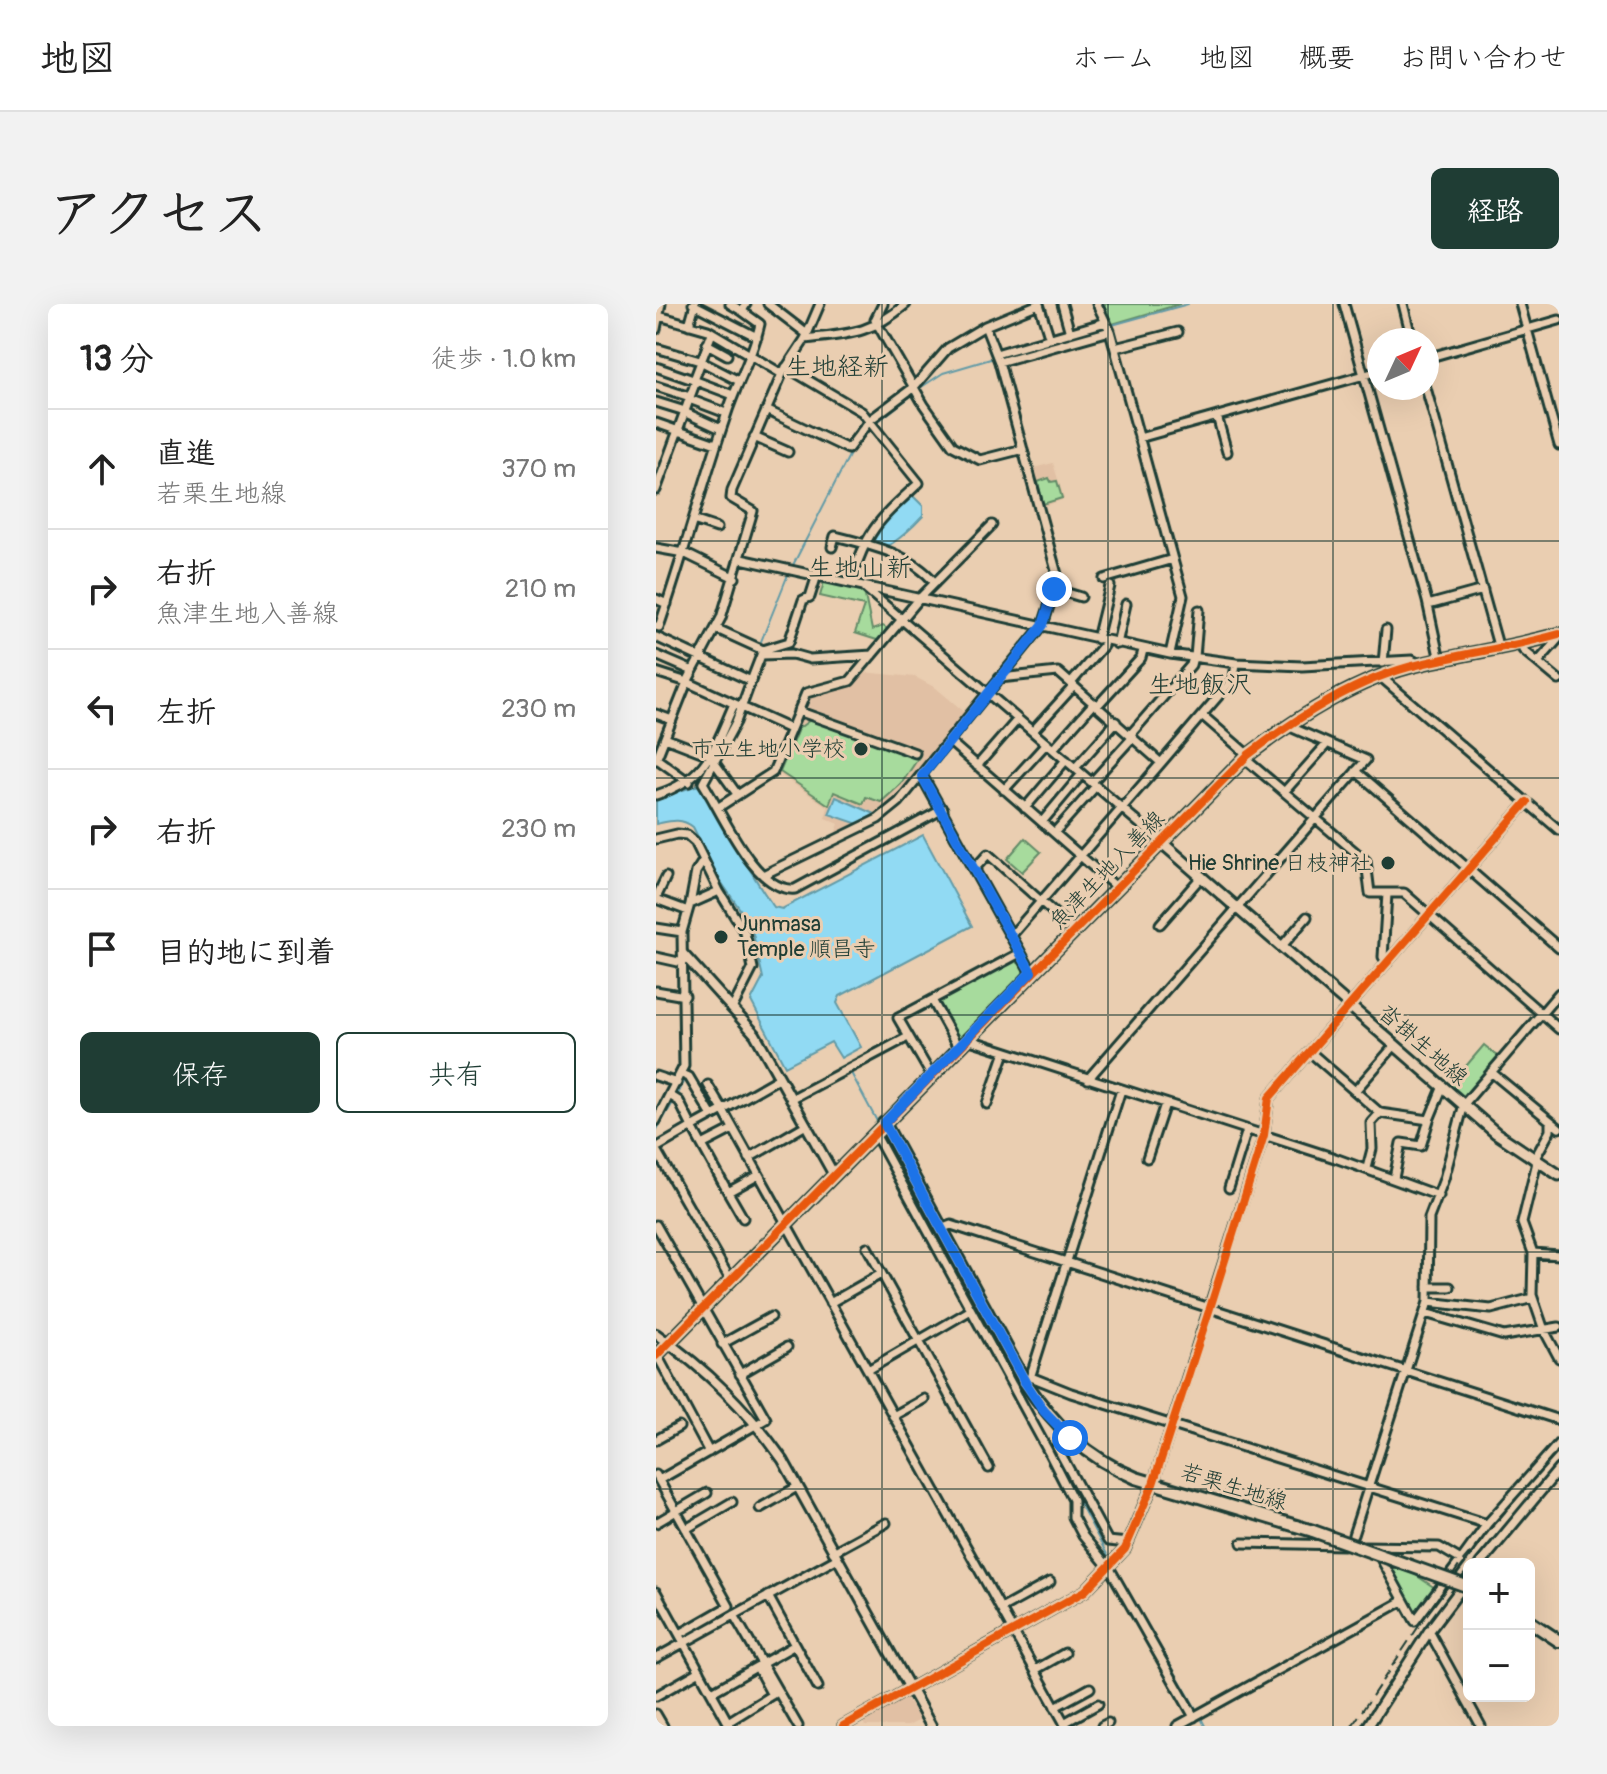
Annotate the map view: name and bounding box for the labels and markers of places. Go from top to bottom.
place label: 市立生地小学校 [691,735,845,763]
marker: 市立生地小学校 [852,740,870,758]
place label: Hie Shrine 日枝神社 [1188,849,1372,877]
marker: Hie Shrine 日枝神社 [1379,854,1397,872]
place label: Junmasa Temple 順昌寺 [737,910,875,963]
marker: Junmasa Temple 順昌寺 [712,928,730,946]

